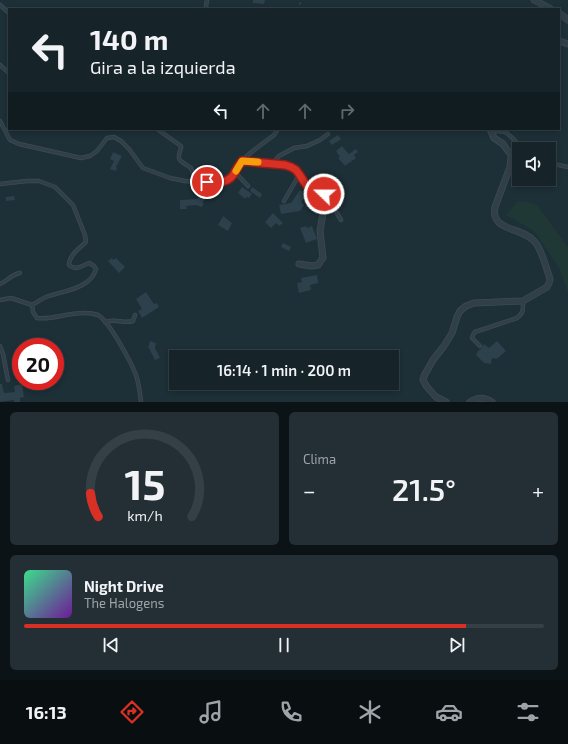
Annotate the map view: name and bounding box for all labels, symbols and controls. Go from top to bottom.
text: 140 m [90,22,168,56]
icon: left [24,24,76,76]
text: Gira a la izquierda [90,56,236,78]
icon: left [210,100,232,122]
icon: ahead [252,100,274,122]
icon: ahead [294,100,316,122]
icon: right [336,100,358,122]
map controls [512,142,556,186]
button: sound [512,142,556,186]
pin [190,165,224,199]
icon: arrive [196,171,218,193]
position arrow [303,173,345,215]
speed limit sign: 20 [12,338,64,390]
text: 16:14 · 1 min · 200 m [217,361,351,379]
text: Clima [303,451,336,467]
text: 15 [124,457,165,507]
text: 21.5° [392,471,456,507]
text: − [303,477,316,503]
text: + [532,477,544,503]
text: km/h [127,506,162,523]
text: Night Drive [84,577,164,595]
text: The Halogens [84,595,164,611]
icon: previous [100,634,122,656]
icon: pause [273,634,295,656]
icon: next [446,634,468,656]
icon: directions [118,698,146,726]
icon: music [197,698,225,726]
icon: phone [277,698,305,726]
icon: climate [356,698,384,726]
icon: car [435,698,463,726]
icon: filters [514,698,542,726]
text: 16:13 [26,701,67,723]

